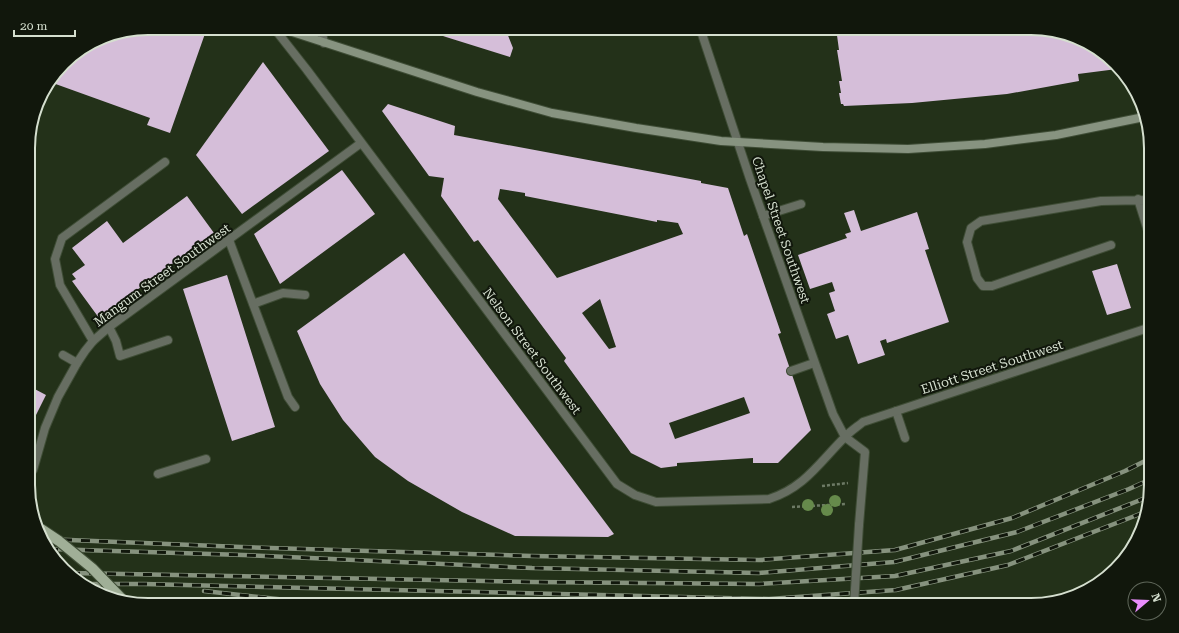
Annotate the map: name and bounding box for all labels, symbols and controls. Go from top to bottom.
scale bar [14,12,75,38]
text: 20 m [20,19,47,33]
street label: Chapel Street Southwest [749,155,813,306]
street label: Mangum Street Southwest [91,220,233,330]
street label: Nelson Street Southwest [480,285,584,417]
street label: Elliott Street Southwest [919,337,1065,397]
north arrow [1127,581,1167,621]
text: N [1148,592,1164,605]

